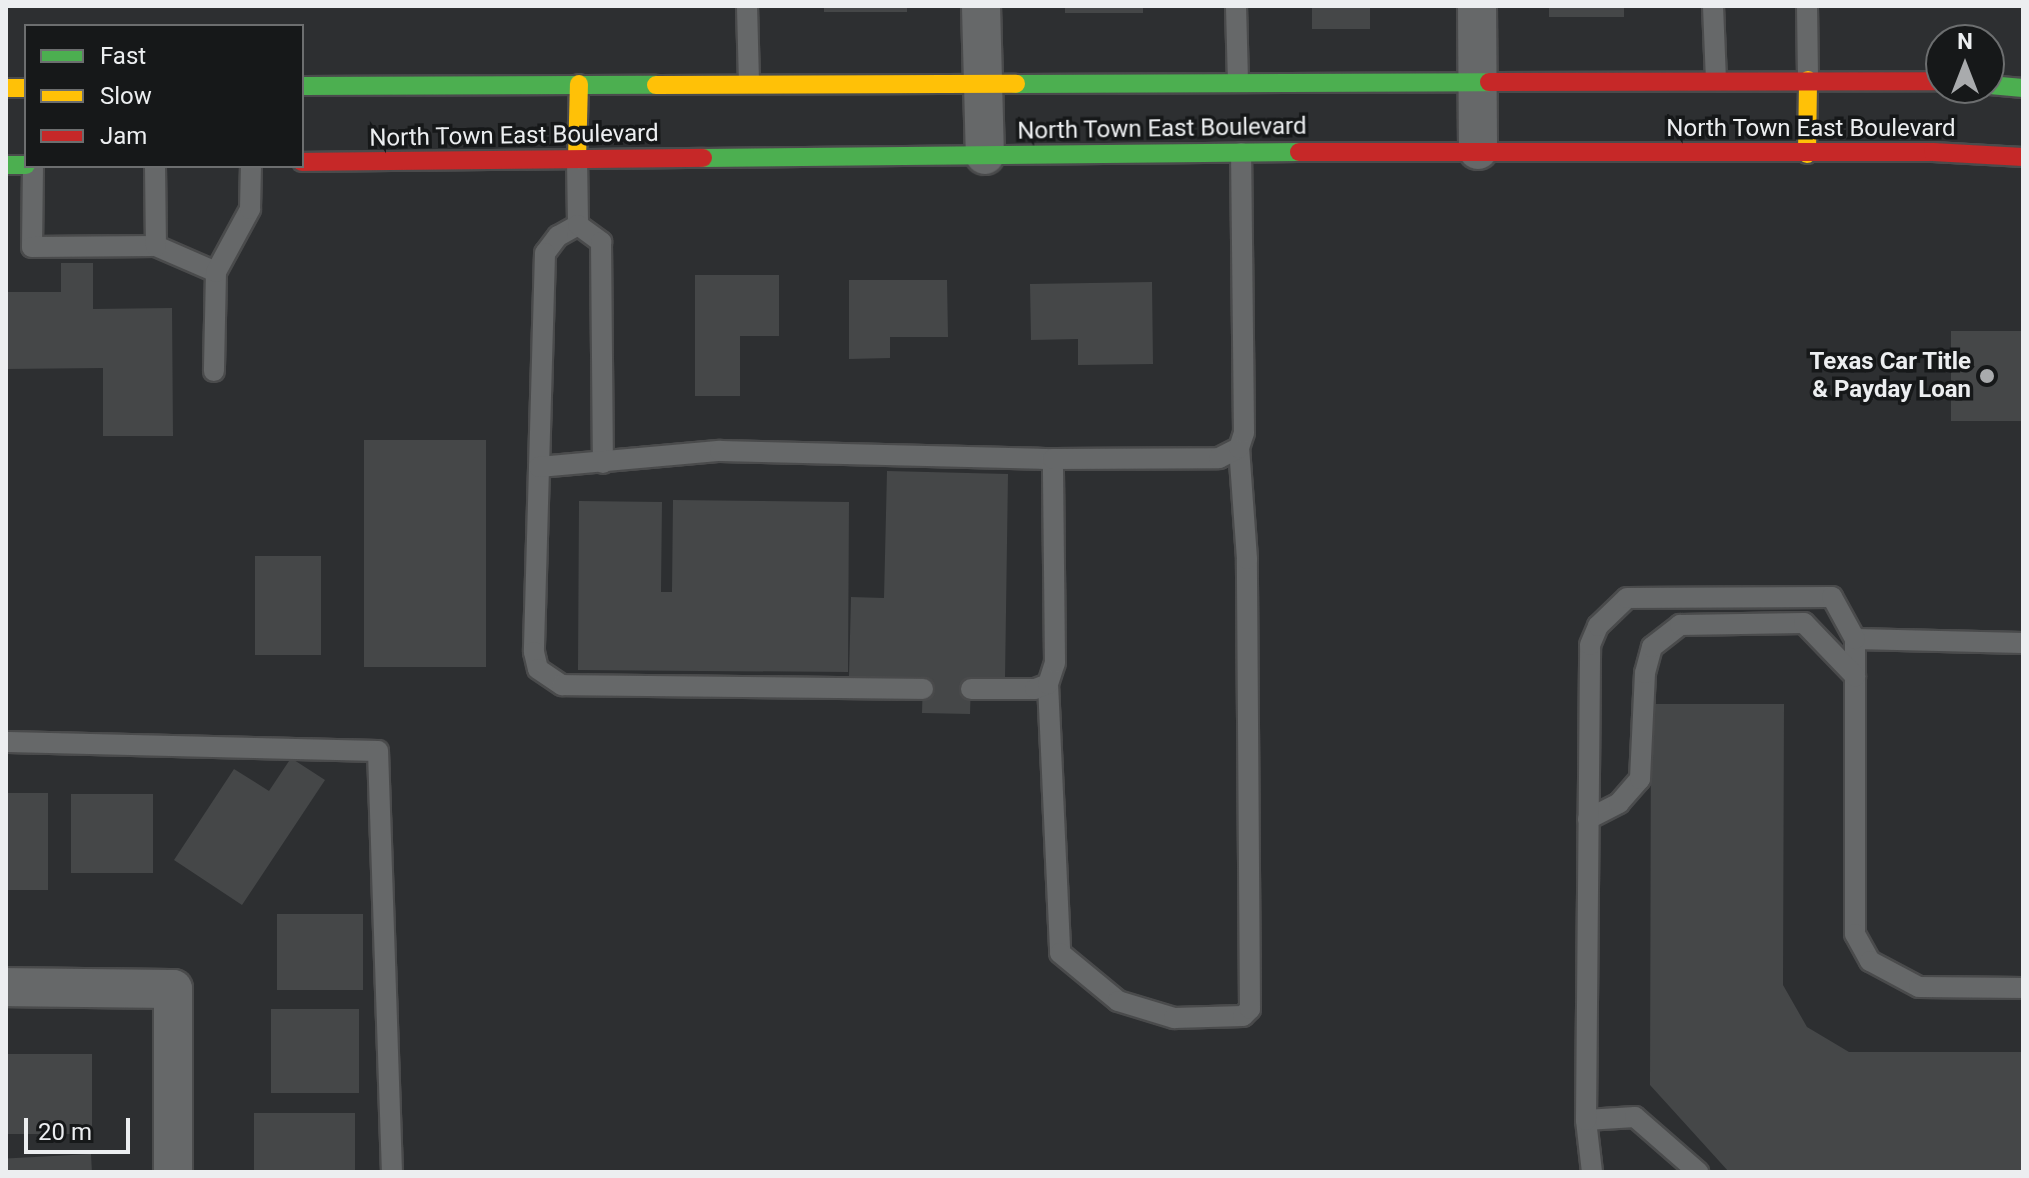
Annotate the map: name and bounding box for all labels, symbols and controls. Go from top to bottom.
legend [24,24,304,168]
north arrow [1925,24,2005,104]
text: N [1957,29,1973,54]
text: Fast [100,42,146,70]
text: Slow [100,82,152,110]
street label: North Town East Boulevard [1017,112,1307,146]
street label: North Town East Boulevard [1666,115,1956,143]
street label: North Town East Boulevard [369,119,659,153]
text: Jam [100,122,147,150]
place label: Texas Car Title & Payday Loan [1809,348,1971,404]
marker: Texas Car Title & Payday Loan [1978,367,1996,385]
scale bar [28,1102,134,1152]
text: 20 m [38,1118,92,1146]

